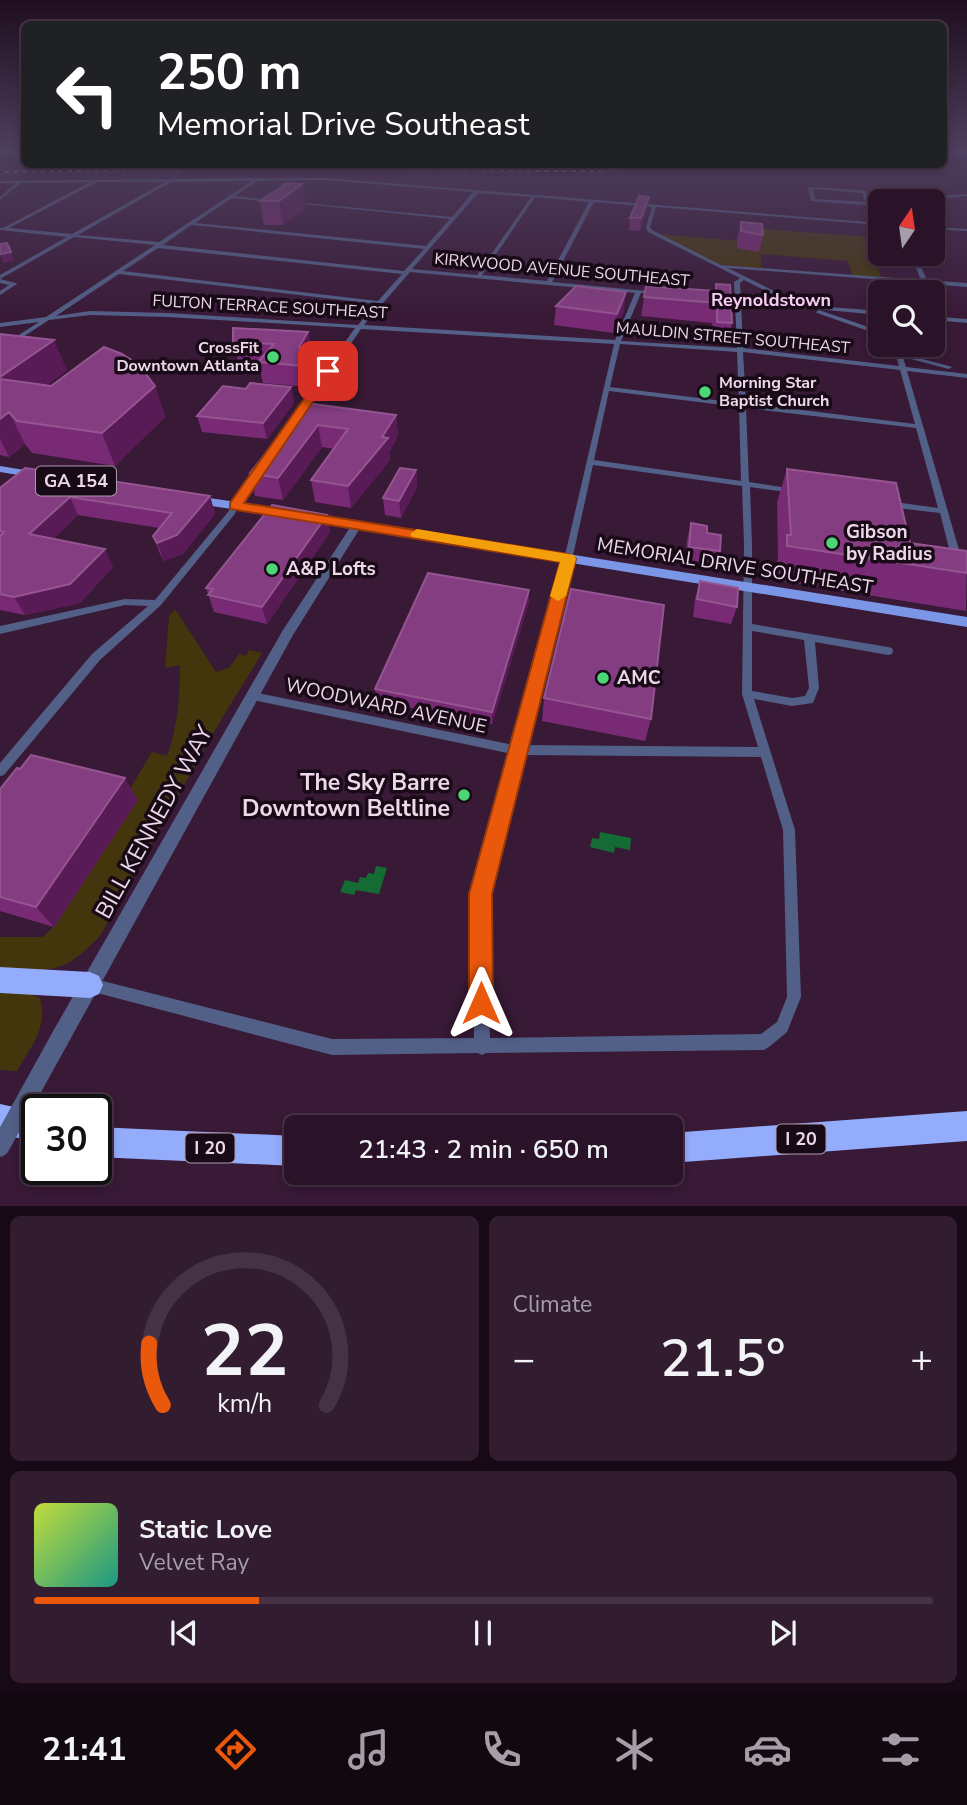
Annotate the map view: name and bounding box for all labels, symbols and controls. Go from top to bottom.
text: 250 m [157,39,301,106]
icon: left [42,49,133,140]
text: Memorial Drive Southeast [157,103,529,146]
north arrow [868,189,945,266]
map controls [868,189,945,357]
street label: KIRKWOOD AVENUE SOUTHEAST [434,248,691,292]
button: search [868,280,945,357]
district label: Reynoldstown [711,288,831,312]
street label: FULTON TERRACE SOUTHEAST [152,290,389,324]
street label: MAULDIN STREET SOUTHEAST [615,317,851,359]
place label: CrossFit Downtown Atlanta [116,337,260,377]
pin [298,341,358,401]
marker: CrossFit Downtown Atlanta [265,349,281,365]
icon: arrive [309,352,347,390]
place label: Morning Star Baptist Church [719,372,829,412]
marker: Morning Star Baptist Church [697,384,713,400]
road number: GA 154 [36,466,116,495]
place label: Gibson by Radius [846,519,932,567]
street label: MEMORIAL DRIVE SOUTHEAST [595,531,875,601]
marker: Gibson by Radius [824,535,840,551]
place label: A&P Lofts [286,556,376,582]
marker: A&P Lofts [264,561,280,577]
place label: AMC [617,665,661,691]
marker: AMC [595,670,611,686]
street label: WOODWARD AVENUE [283,672,489,740]
street label: BILL KENNEDY WAY [88,720,220,924]
place label: The Sky Barre Downtown Beltline [242,767,450,824]
marker: The Sky Barre Downtown Beltline [456,787,472,803]
position arrow [444,966,518,1040]
speed limit sign: 30 [21,1094,112,1185]
road number: I 20 [776,1124,826,1154]
text: 21:43 · 2 min · 650 m [358,1132,609,1167]
road number: I 20 [186,1134,234,1162]
text: Climate [513,1289,592,1320]
text: 22 [201,1301,288,1401]
text: 21.5° [660,1323,785,1394]
text: − [513,1334,535,1385]
text: + [910,1334,933,1385]
text: km/h [217,1386,272,1420]
text: Static Love [139,1512,272,1547]
text: Velvet Ray [139,1547,249,1578]
icon: previous [165,1614,203,1652]
icon: pause [464,1614,502,1652]
icon: next [764,1614,802,1652]
icon: directions [211,1725,260,1774]
icon: music [344,1725,393,1774]
icon: phone [477,1725,526,1774]
icon: climate [610,1725,659,1774]
icon: car [743,1725,792,1774]
icon: filters [876,1725,925,1774]
text: 21:41 [42,1728,127,1771]

